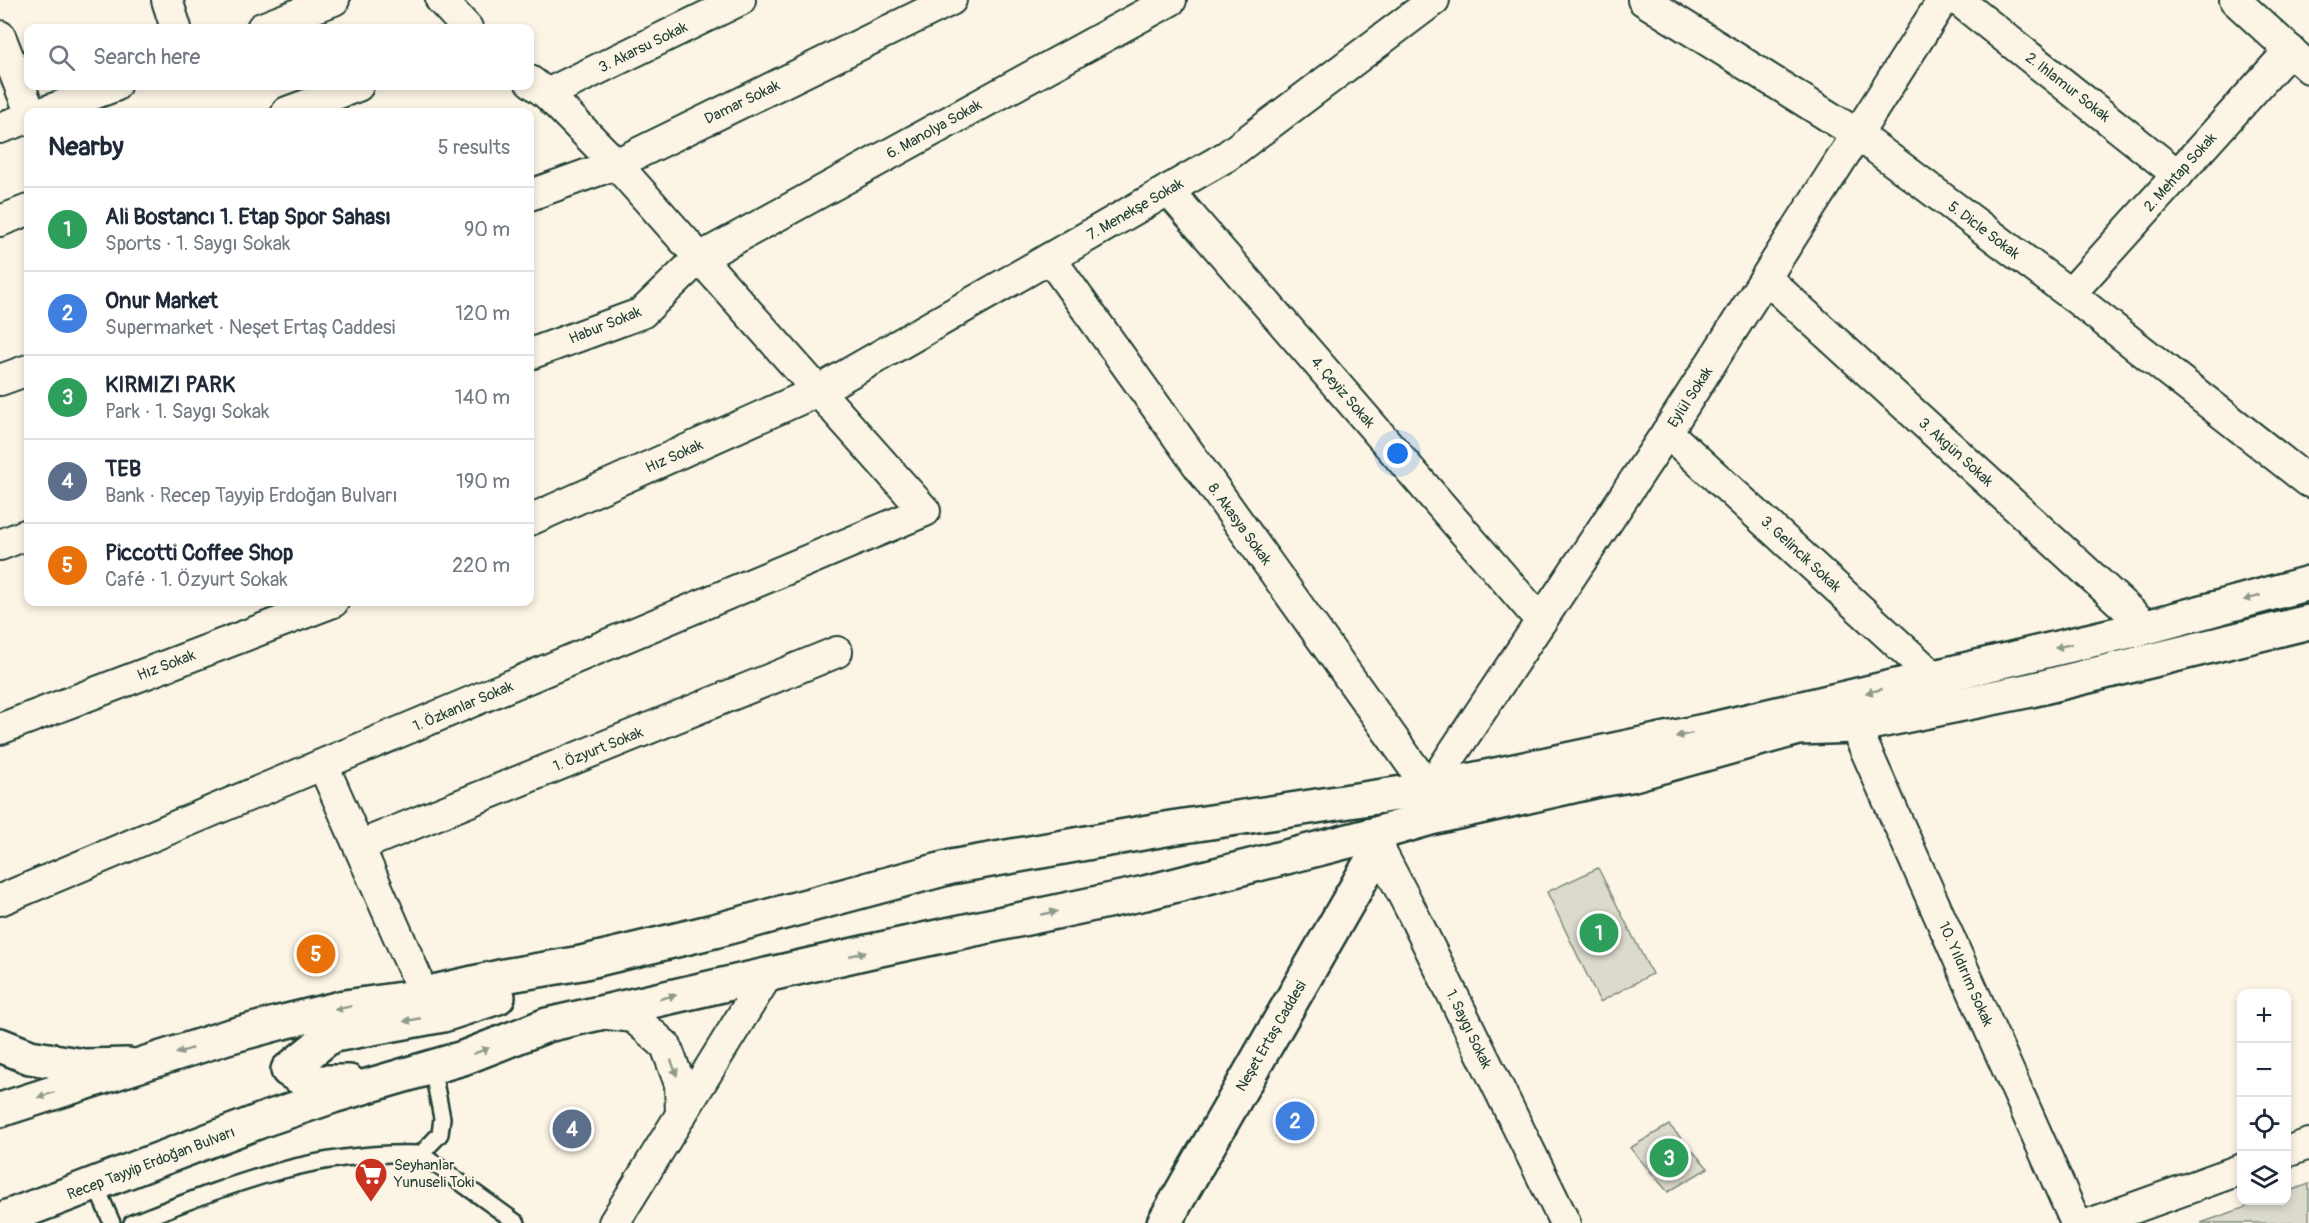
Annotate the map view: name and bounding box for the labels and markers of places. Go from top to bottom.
pin: 1 [1580,910,1618,956]
pin: 5 [296,932,336,976]
pin: 2 [1276,1098,1314,1144]
pin: 4 [552,1106,592,1152]
pin: 3 [1650,1136,1688,1180]
supermarket icon: Seyhanlar Yunuseli Toki [353,1156,389,1203]
place label: Seyhanlar Yunuseli Toki [393,1156,474,1192]

